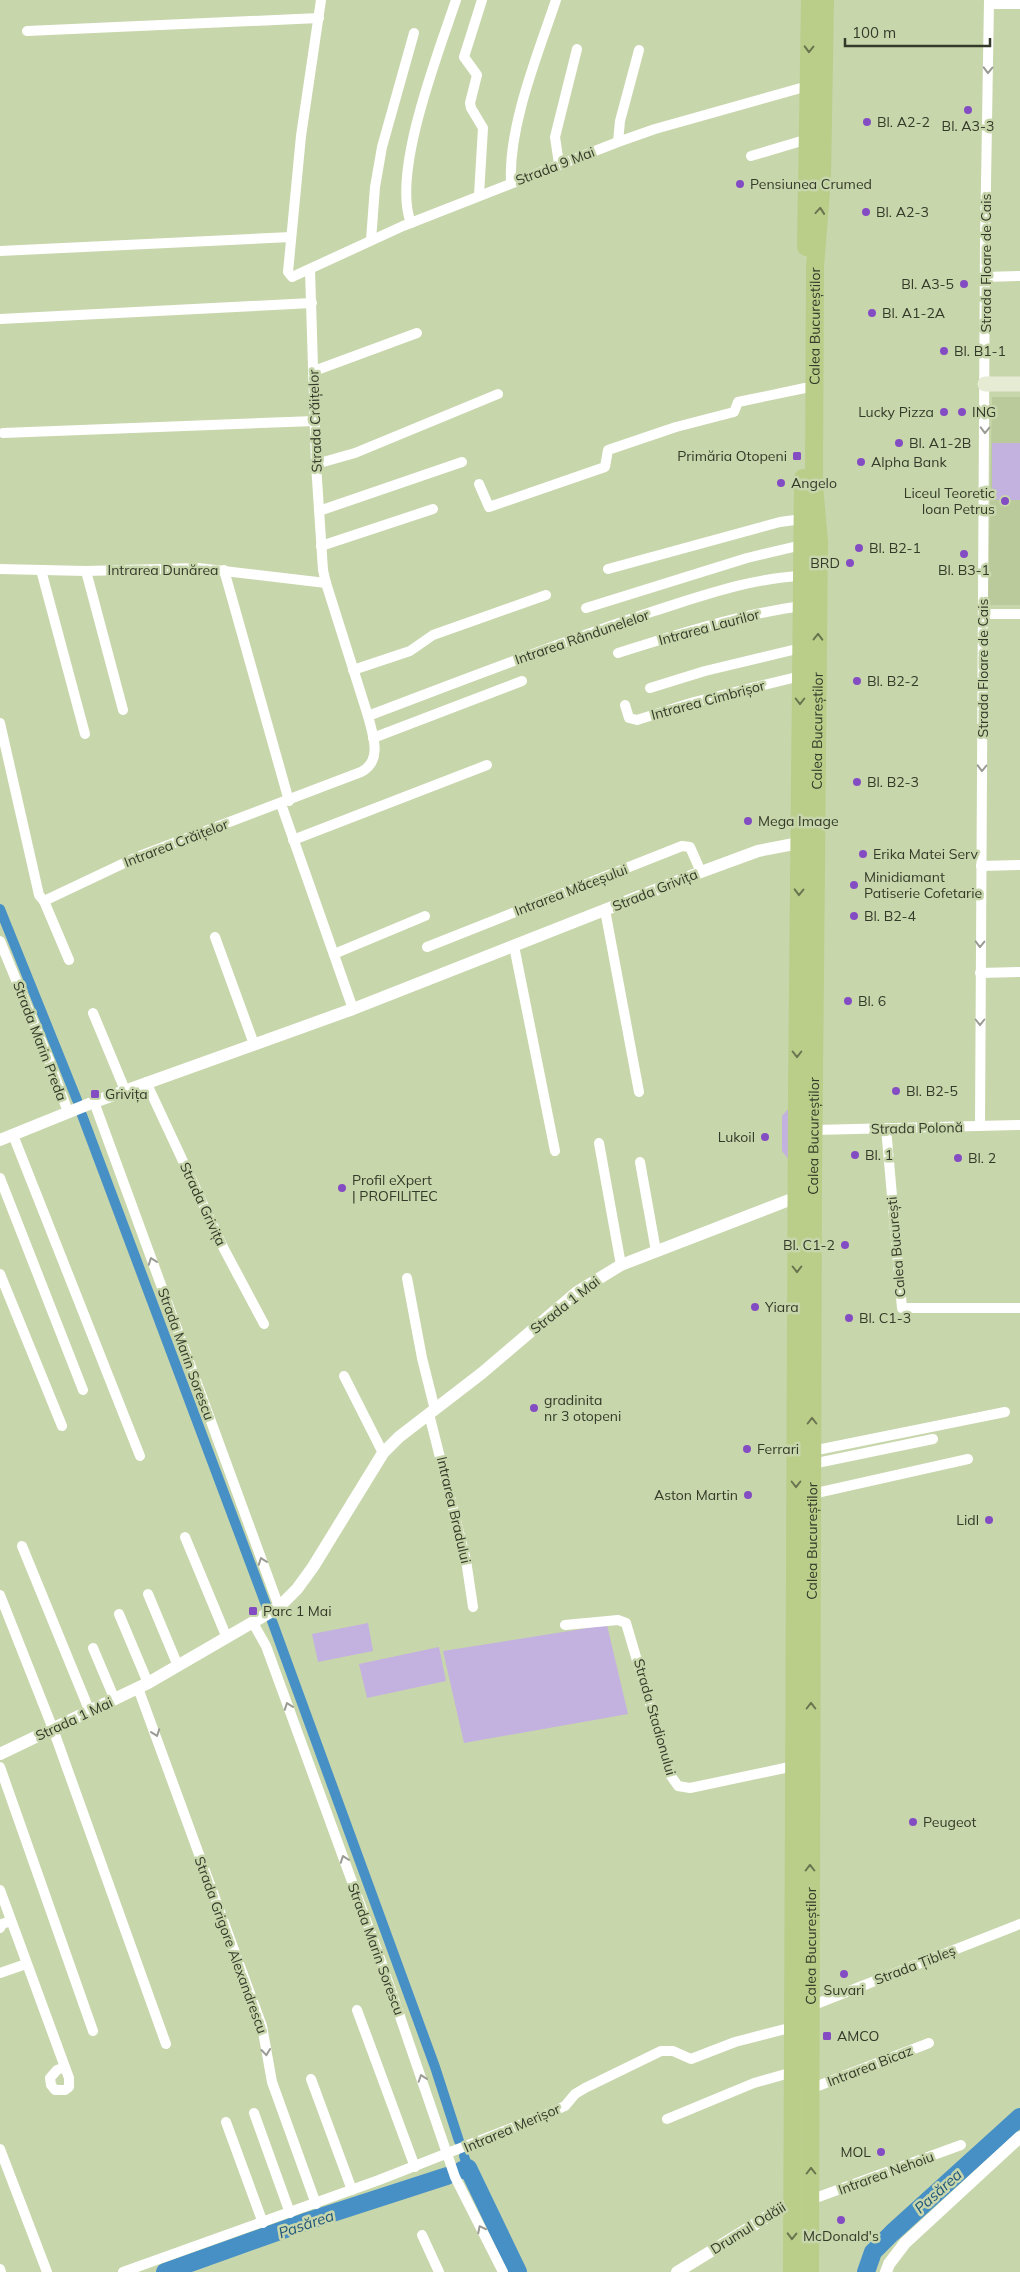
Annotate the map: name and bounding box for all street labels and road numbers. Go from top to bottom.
street label: Strada 9 Mai [513,143,597,189]
street label: Strada Floare de Cais [977,193,995,333]
street label: Calea Bucureștilor [805,267,824,385]
street label: Strada Crăițelor [304,368,326,473]
street label: Intrarea Dunărea [108,561,218,579]
street label: Strada Floare de Cais [974,598,992,738]
street label: Intrarea Rândunelelor [513,605,652,668]
street label: Intrarea Laurilor [657,605,762,649]
street label: Calea Bucureștilor [808,671,827,790]
street label: Intrarea Cimbrișor [649,676,768,724]
street label: Intrarea Crăițelor [121,815,231,871]
street label: Intrarea Măceșului [512,860,630,920]
street label: Strada Grivița [610,865,700,915]
street label: Strada Marin Preda [9,979,71,1103]
street label: Calea Bucureștilor [804,1076,823,1195]
street label: Strada Polonă [871,1118,963,1138]
street label: Strada Grivița [176,1159,230,1249]
street label: Calea București [883,1196,909,1298]
street label: Strada 1 Mai [527,1272,603,1338]
street label: Strada Marin Sorescu [154,1285,218,1423]
street label: Intrarea Bradului [433,1455,475,1565]
street label: Calea Bucureștilor [803,1481,821,1600]
street label: Strada Stadionului [630,1657,680,1777]
street label: Strada 1 Mai [32,1693,116,1745]
street label: Strada Grigore Alexandrescu [191,1854,271,2036]
street label: Strada Marin Sorescu [344,1880,408,2018]
street label: Calea Bucureștilor [802,1886,820,2005]
street label: Strada Țibleș [872,1941,958,1989]
street label: Intrarea Bicaz [825,2041,915,2091]
street label: Intrarea Merișor [461,2099,564,2156]
street label: Intrarea Nehoiu [836,2147,936,2199]
street label: Drumul Odăii [707,2198,789,2258]

